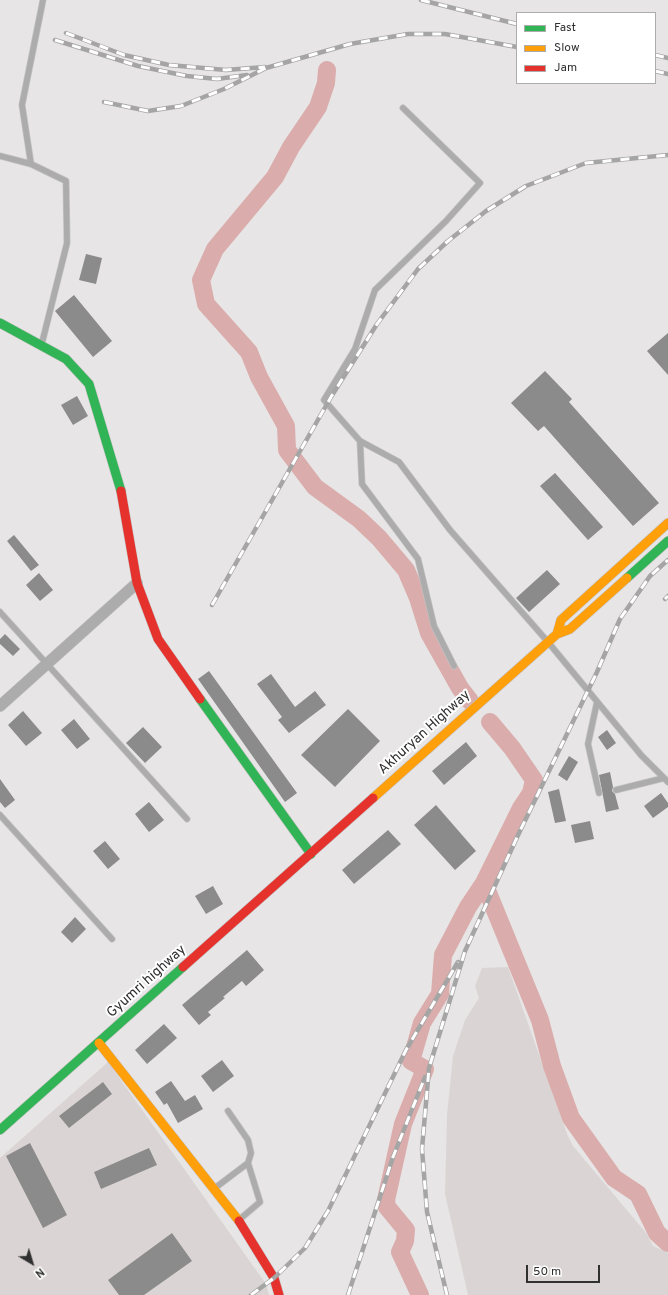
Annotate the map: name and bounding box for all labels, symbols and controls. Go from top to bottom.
legend [516,12,656,84]
text: Fast [554,20,576,36]
text: Slow [554,40,580,56]
text: Jam [554,60,577,76]
street label: Akhuryan Highway [376,687,474,779]
street label: Gyumri highway [104,942,190,1022]
north arrow [12,1243,52,1283]
scale bar [528,1257,602,1283]
text: 50 m [533,1264,561,1280]
text: N [32,1265,47,1280]

